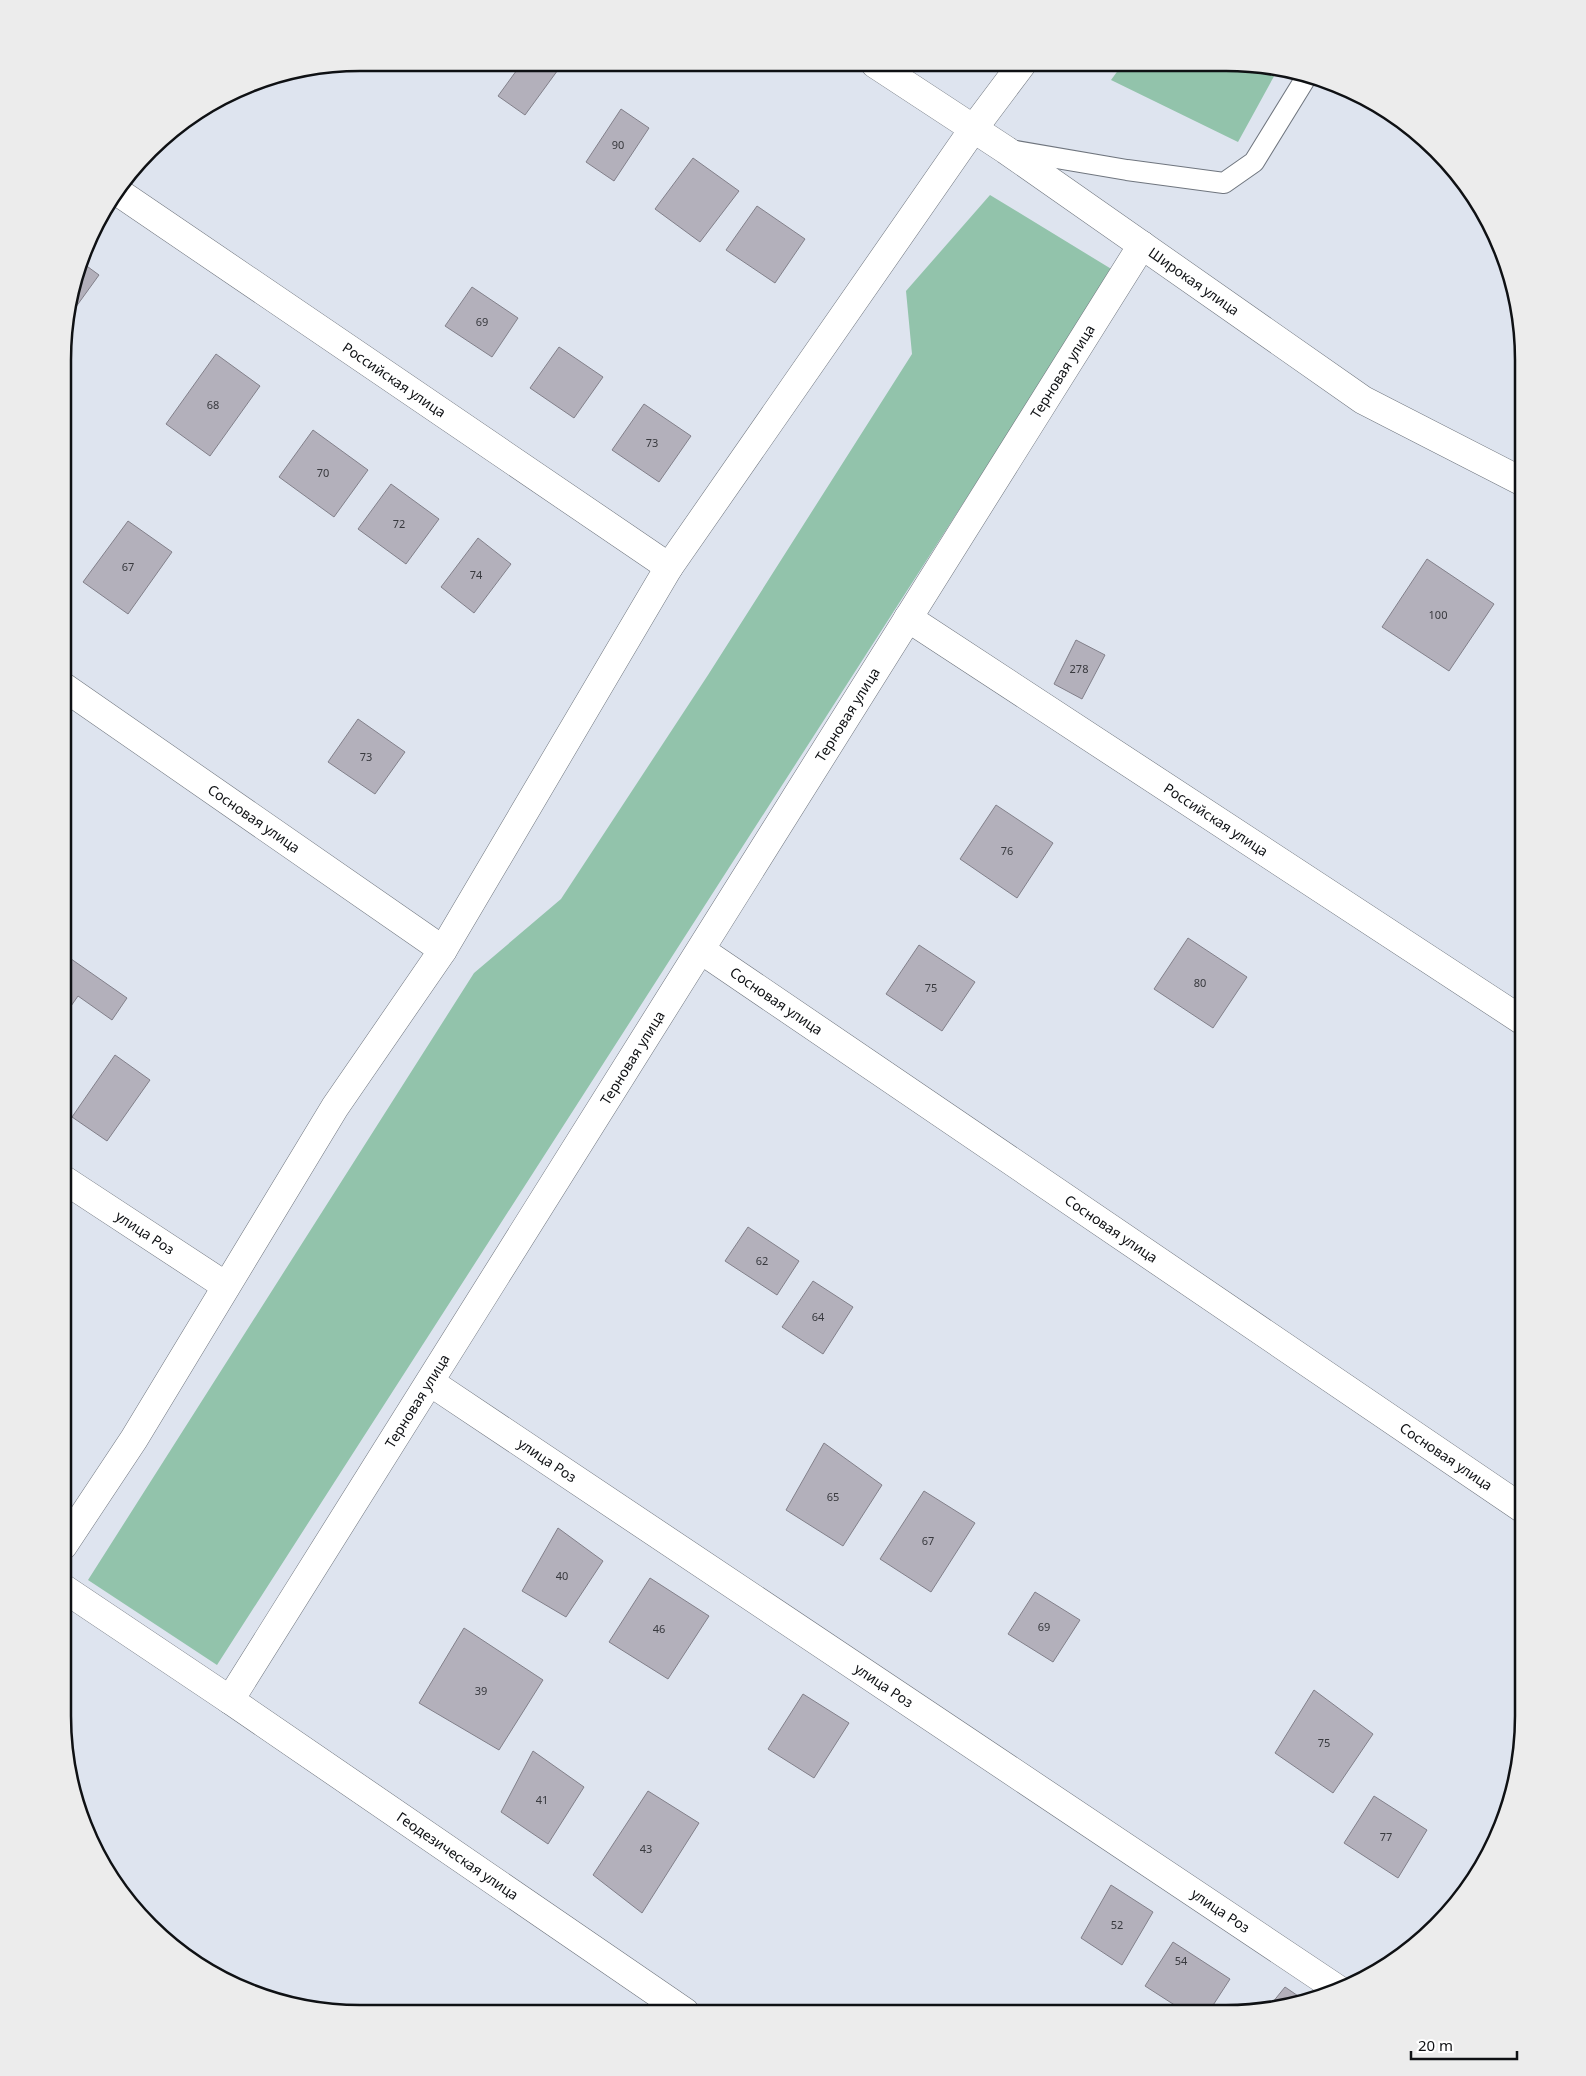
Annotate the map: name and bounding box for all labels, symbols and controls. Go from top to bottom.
house number: 90 [612,137,624,152]
street label: Широкая улица [1145,243,1243,319]
house number: 69 [476,314,488,329]
street label: Терновая улица [1026,321,1099,422]
street label: Российская улица [339,338,450,421]
house number: 68 [207,397,219,412]
house number: 73 [646,435,658,450]
house number: 70 [317,465,329,480]
house number: 72 [393,516,405,531]
house number: 67 [122,559,134,574]
house number: 74 [470,567,483,582]
house number: 100 [1429,607,1447,622]
house number: 278 [1070,661,1088,676]
street label: Терновая улица [811,664,884,765]
house number: 73 [360,749,372,764]
street label: Российская улица [1160,778,1272,860]
street label: Сосновая улица [204,780,304,857]
house number: 76 [1001,843,1013,858]
street label: Сосновая улица [726,962,827,1039]
house number: 80 [1194,975,1206,990]
house number: 75 [925,980,937,995]
street label: Терновая улица [595,1007,669,1108]
street label: Сосновая улица [1061,1190,1162,1267]
street label: улица Роз [112,1206,179,1259]
house number: 62 [756,1253,768,1268]
house number: 64 [812,1309,825,1324]
street label: Терновая улица [380,1350,454,1451]
street label: Сосновая улица [1396,1418,1496,1495]
street label: улица Роз [514,1433,581,1487]
house number: 65 [827,1489,839,1504]
house number: 67 [922,1533,934,1548]
house number: 40 [556,1568,568,1583]
house number: 69 [1038,1619,1050,1634]
house number: 46 [653,1621,665,1636]
street label: улица Роз [851,1659,917,1712]
house number: 39 [475,1683,487,1698]
house number: 75 [1318,1735,1330,1750]
house number: 41 [536,1792,548,1807]
street label: Геодезическая улица [393,1807,522,1904]
house number: 77 [1380,1829,1392,1844]
house number: 43 [640,1841,652,1856]
street label: улица Роз [1188,1884,1254,1937]
house number: 52 [1111,1917,1123,1932]
house number: 54 [1175,1953,1188,1968]
scale bar [1411,2028,1517,2060]
text: 20 m [1418,2035,1453,2055]

